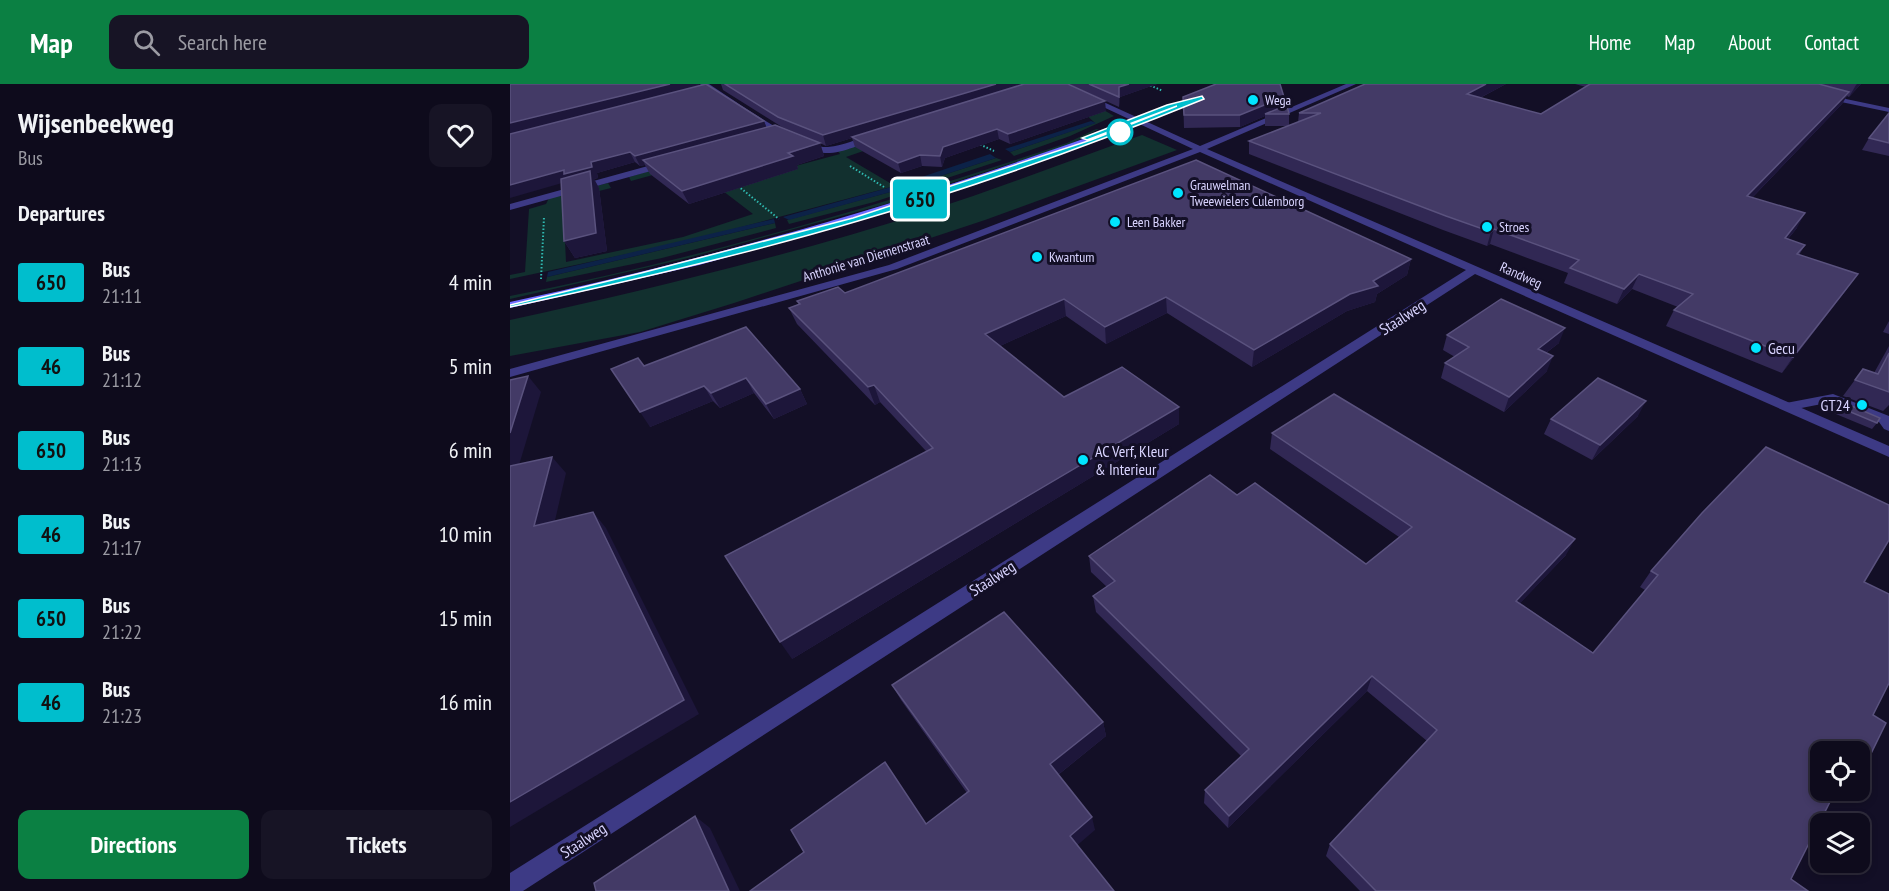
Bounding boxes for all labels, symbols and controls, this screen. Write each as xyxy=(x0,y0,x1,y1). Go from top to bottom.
search box xyxy=(109,15,529,69)
text: Map xyxy=(30,24,73,61)
icon: search xyxy=(130,26,163,59)
text: Search here xyxy=(178,28,267,56)
text: Home xyxy=(1589,29,1631,56)
text: Map xyxy=(1664,29,1695,56)
text: About xyxy=(1728,29,1771,56)
text: Contact xyxy=(1804,29,1859,56)
place label: Wega xyxy=(1265,91,1291,109)
marker: Wega xyxy=(1246,93,1260,107)
text: Wijsenbeekweg xyxy=(18,104,174,141)
button: heart xyxy=(429,104,492,167)
unlabelled marker xyxy=(1107,119,1133,145)
text: Bus xyxy=(18,145,43,171)
place label: Grauwelman Tweewielers Culemborg xyxy=(1190,176,1304,210)
line badge: 650 xyxy=(886,180,954,218)
text: 650 xyxy=(905,186,935,213)
marker: Grauwelman Tweewielers Culemborg xyxy=(1171,186,1185,200)
text: Departures xyxy=(18,199,105,227)
place label: Leen Bakker xyxy=(1127,213,1185,231)
marker: Leen Bakker xyxy=(1108,215,1122,229)
place label: Stroes xyxy=(1499,218,1530,236)
marker: Stroes xyxy=(1480,220,1494,234)
street label: Anthonie van Diemenstraat xyxy=(800,230,932,286)
place label: Kwantum xyxy=(1049,248,1094,266)
marker: Kwantum xyxy=(1030,250,1044,264)
text: Bus xyxy=(102,255,130,283)
street label: Randweg xyxy=(1497,258,1545,292)
text: 4 min xyxy=(449,268,492,296)
text: 650 xyxy=(36,269,66,296)
text: 21:11 xyxy=(102,283,142,309)
street label: Staalweg xyxy=(1375,295,1429,339)
place label: Gecu xyxy=(1768,338,1795,358)
text: Bus xyxy=(102,339,130,367)
marker: Gecu xyxy=(1749,341,1763,355)
text: 5 min xyxy=(449,352,492,380)
text: 46 xyxy=(41,353,61,380)
text: 21:12 xyxy=(102,367,142,393)
place label: GT24 xyxy=(1821,395,1850,415)
marker: GT24 xyxy=(1855,398,1869,412)
text: Bus xyxy=(102,423,130,451)
text: 6 min xyxy=(449,436,492,464)
text: 650 xyxy=(36,437,66,464)
place label: AC Verf, Kleur & Interieur xyxy=(1095,441,1169,479)
text: 21:13 xyxy=(102,451,142,477)
marker: AC Verf, Kleur & Interieur xyxy=(1076,453,1090,467)
text: Bus xyxy=(102,507,130,535)
text: 10 min xyxy=(439,520,492,548)
text: 46 xyxy=(41,521,61,548)
text: 21:17 xyxy=(102,535,142,561)
street label: Staalweg xyxy=(965,556,1019,600)
text: Bus xyxy=(102,591,130,619)
text: 15 min xyxy=(439,604,492,632)
text: 650 xyxy=(36,605,66,632)
text: 21:22 xyxy=(102,619,142,645)
text: Bus xyxy=(102,675,130,703)
text: 16 min xyxy=(439,688,492,716)
text: 46 xyxy=(41,689,61,716)
text: 21:23 xyxy=(102,703,142,729)
map controls xyxy=(1810,741,1870,873)
button: locate xyxy=(1810,741,1870,801)
button: Directions xyxy=(18,810,249,879)
button: Tickets xyxy=(261,810,492,879)
button: layers xyxy=(1810,813,1870,873)
street label: Staalweg xyxy=(556,818,610,862)

